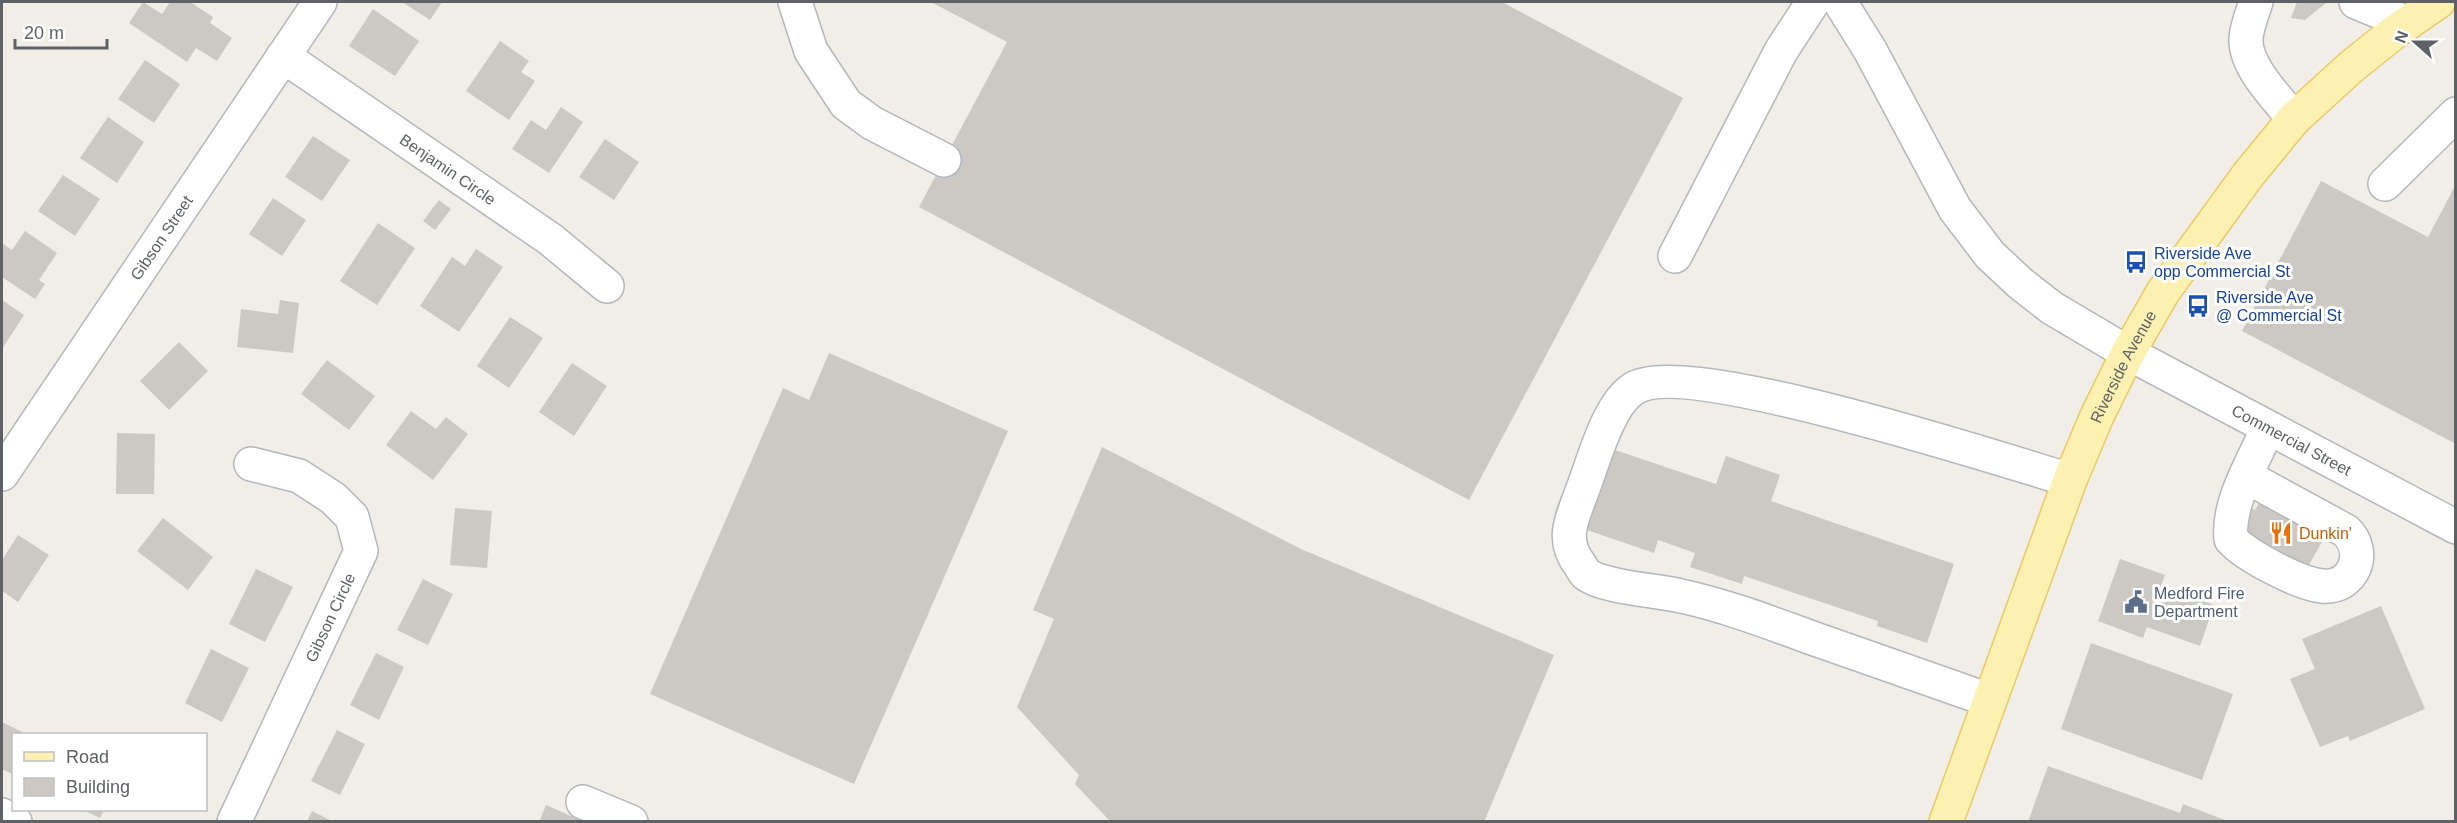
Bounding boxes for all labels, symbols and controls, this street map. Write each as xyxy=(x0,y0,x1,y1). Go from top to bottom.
scale bar xyxy=(15,12,106,50)
north arrow xyxy=(2385,12,2445,72)
text: 20 m xyxy=(24,23,64,43)
text: N xyxy=(2391,28,2411,45)
street label: Benjamin Circle xyxy=(397,130,499,208)
street label: Gibson Street xyxy=(127,192,196,283)
place label: Riverside Ave opp Commercial St xyxy=(2154,245,2291,280)
bus stop icon: Riverside Ave opp Commercial St xyxy=(2123,249,2149,275)
place label: Riverside Ave @ Commercial St xyxy=(2216,289,2342,324)
bus stop icon: Riverside Ave @ Commercial St xyxy=(2185,293,2211,319)
street label: Riverside Avenue xyxy=(2087,307,2159,425)
street label: Commercial Street xyxy=(2229,401,2355,479)
restaurant icon: Dunkin' xyxy=(2268,520,2294,546)
place label: Dunkin' xyxy=(2299,525,2352,542)
street label: Gibson Circle xyxy=(302,570,358,664)
place label: Medford Fire Department xyxy=(2154,585,2245,620)
public building icon: Medford Fire Department xyxy=(2123,589,2149,615)
legend xyxy=(12,733,207,811)
text: Road xyxy=(66,747,109,767)
text: Building xyxy=(66,777,130,797)

